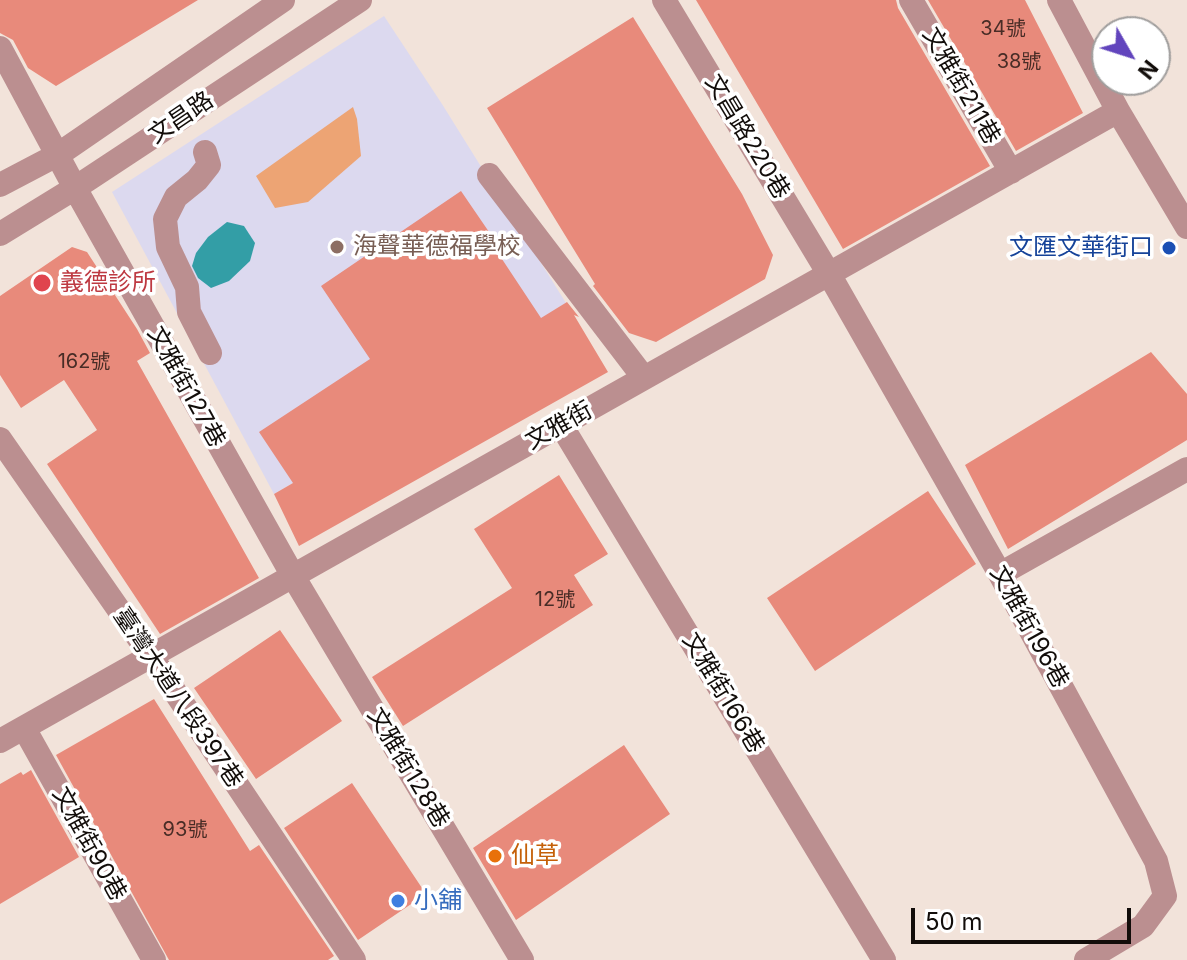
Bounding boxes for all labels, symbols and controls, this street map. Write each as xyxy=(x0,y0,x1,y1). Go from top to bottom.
north arrow xyxy=(1091,16,1171,96)
house number: 34號 xyxy=(980,17,1026,41)
street label: 文雅街211巷 xyxy=(916,22,1006,150)
house number: 38號 xyxy=(997,50,1041,74)
text: N xyxy=(1133,55,1163,85)
street label: 文昌路220巷 xyxy=(698,69,796,205)
street label: 文昌路 xyxy=(143,86,219,150)
place label: 海聲華德福學校 xyxy=(353,233,521,261)
place label: 文匯文華街口 xyxy=(1009,234,1153,262)
marker: 海聲華德福學校 xyxy=(328,238,346,256)
marker: 文匯文華街口 xyxy=(1160,239,1178,257)
place label: 義德診所 xyxy=(60,269,156,297)
marker: 義德診所 xyxy=(31,272,53,294)
street label: 文雅街127巷 xyxy=(141,321,231,453)
house number: 162號 xyxy=(58,350,110,374)
street label: 文雅街 xyxy=(521,396,597,456)
street label: 文雅街196巷 xyxy=(984,561,1074,693)
house number: 12號 xyxy=(535,588,575,612)
street label: 臺灣大道八段397巷 xyxy=(107,603,249,793)
street label: 文雅街166巷 xyxy=(676,627,770,759)
street label: 文雅街128巷 xyxy=(361,703,455,833)
street label: 文雅街90巷 xyxy=(46,782,132,906)
house number: 93號 xyxy=(163,818,207,842)
place label: 仙草 xyxy=(511,842,559,870)
marker: 仙草 xyxy=(486,847,504,865)
place label: 小舖 xyxy=(414,887,462,915)
marker: 小舖 xyxy=(389,892,407,910)
scale bar xyxy=(915,892,1135,942)
text: 50 m xyxy=(925,907,983,936)

